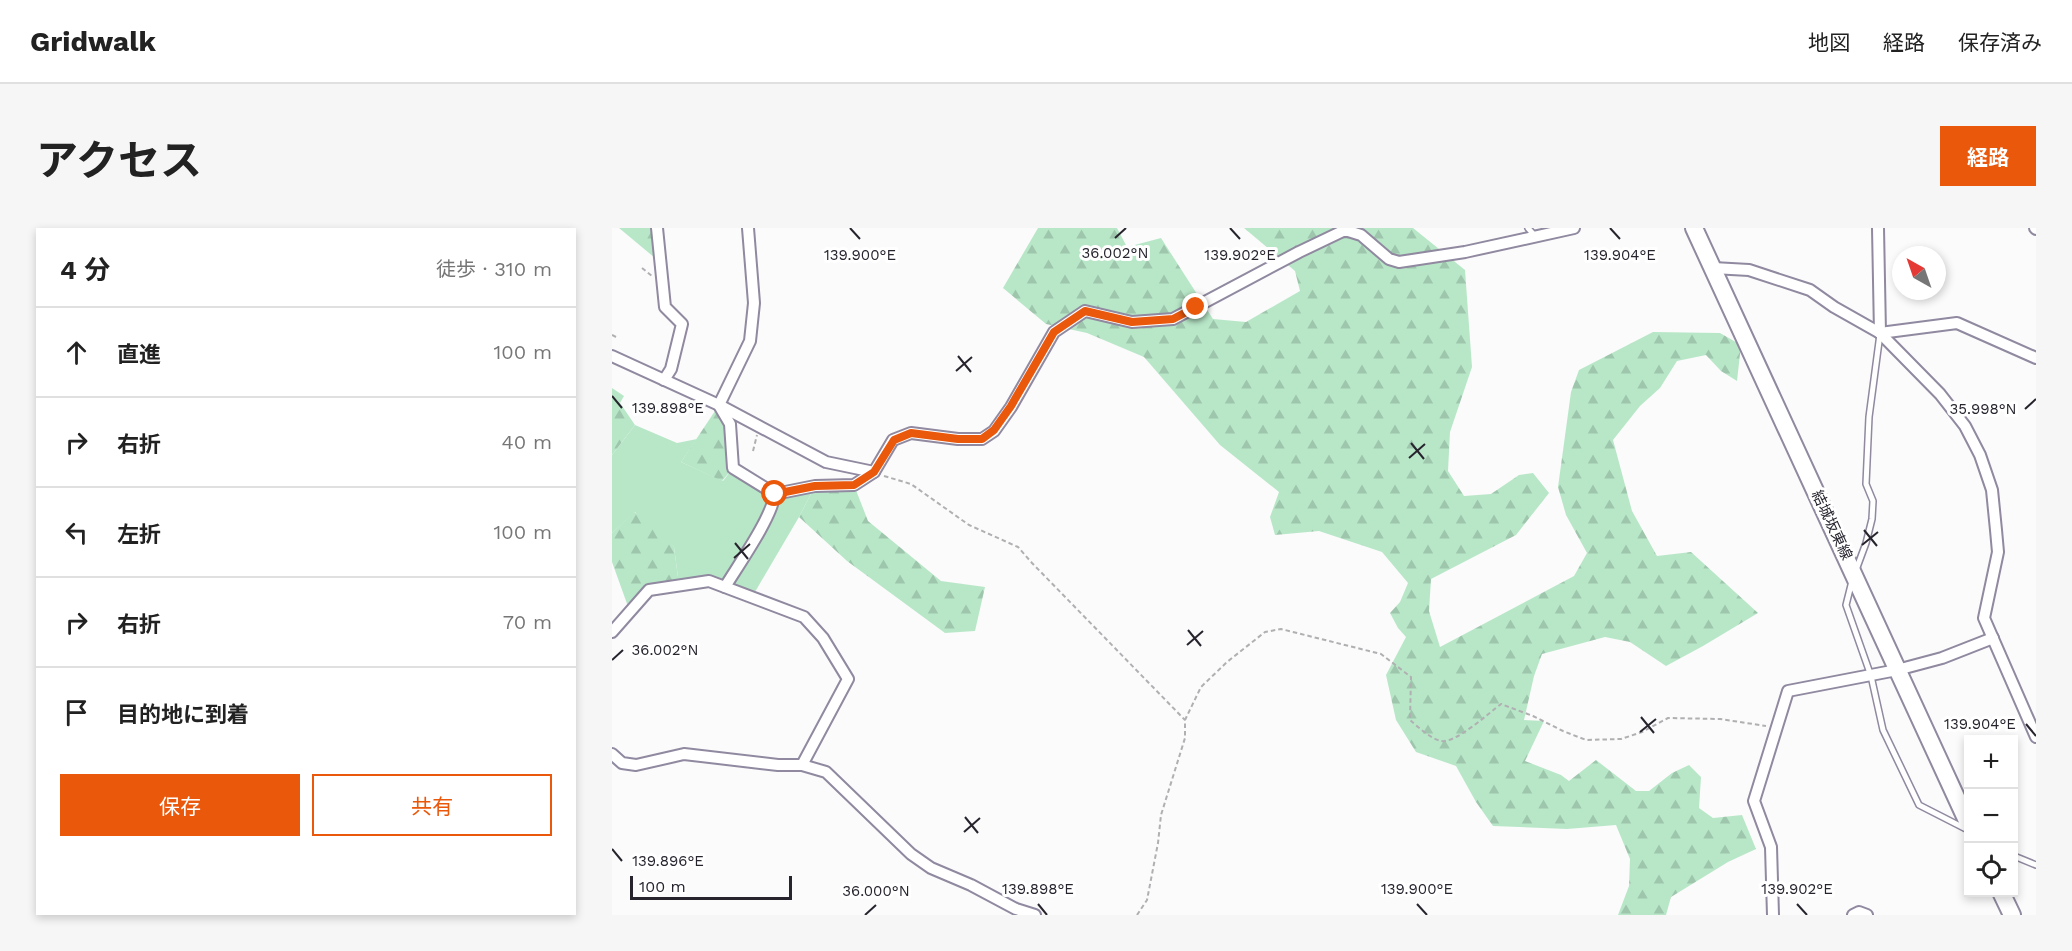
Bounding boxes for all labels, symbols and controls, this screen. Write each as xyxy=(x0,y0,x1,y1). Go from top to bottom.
text: Gridwalk xyxy=(30,25,156,58)
text: 地図 xyxy=(1808,30,1850,55)
text: 経路 xyxy=(1883,30,1925,55)
text: 保存済み xyxy=(1958,30,2042,55)
button: 経路 xyxy=(1940,126,2036,186)
text: アクセス xyxy=(36,136,202,185)
text: 36.002°N xyxy=(1082,244,1148,262)
text: 139.900°E xyxy=(824,246,896,264)
text: 139.902°E xyxy=(1204,246,1276,264)
text: 139.904°E xyxy=(1584,246,1656,264)
north arrow xyxy=(1892,246,1946,300)
text: 4 分 xyxy=(60,255,110,285)
text: 徒歩 · 310 m xyxy=(436,257,552,281)
route end xyxy=(1182,293,1208,319)
icon: ahead xyxy=(60,336,93,369)
text: 100 m xyxy=(493,340,552,364)
text: 直進 xyxy=(117,342,161,367)
text: 139.898°E xyxy=(632,399,704,417)
text: 35.998°N xyxy=(1949,400,2017,418)
icon: right xyxy=(60,426,93,459)
text: 40 m xyxy=(501,430,552,454)
text: 右折 xyxy=(117,432,161,457)
route start xyxy=(761,480,787,506)
street label: 結城坂東線 xyxy=(1808,487,1856,563)
icon: left xyxy=(60,516,93,549)
text: 100 m xyxy=(493,520,552,544)
text: 左折 xyxy=(117,522,161,547)
icon: right xyxy=(60,606,93,639)
text: 70 m xyxy=(503,610,552,634)
text: 右折 xyxy=(117,612,161,637)
text: 36.002°N xyxy=(632,641,698,659)
icon: arrive xyxy=(60,696,93,729)
text: 目的地に到着 xyxy=(117,702,249,727)
text: 139.904°E xyxy=(1944,715,2016,733)
map controls xyxy=(1964,735,2018,897)
button: + xyxy=(1964,735,2018,789)
button: 保存 xyxy=(60,774,300,836)
button: 共有 xyxy=(312,774,552,836)
button: − xyxy=(1964,789,2018,843)
button: locate xyxy=(1964,843,2018,897)
text: 139.896°E xyxy=(632,852,704,870)
scale bar xyxy=(630,873,792,900)
text: 100 m xyxy=(639,877,686,896)
text: 139.898°E xyxy=(1002,880,1074,898)
text: 139.900°E xyxy=(1381,880,1453,898)
text: 139.902°E xyxy=(1761,880,1833,898)
text: 36.000°N xyxy=(842,882,910,900)

